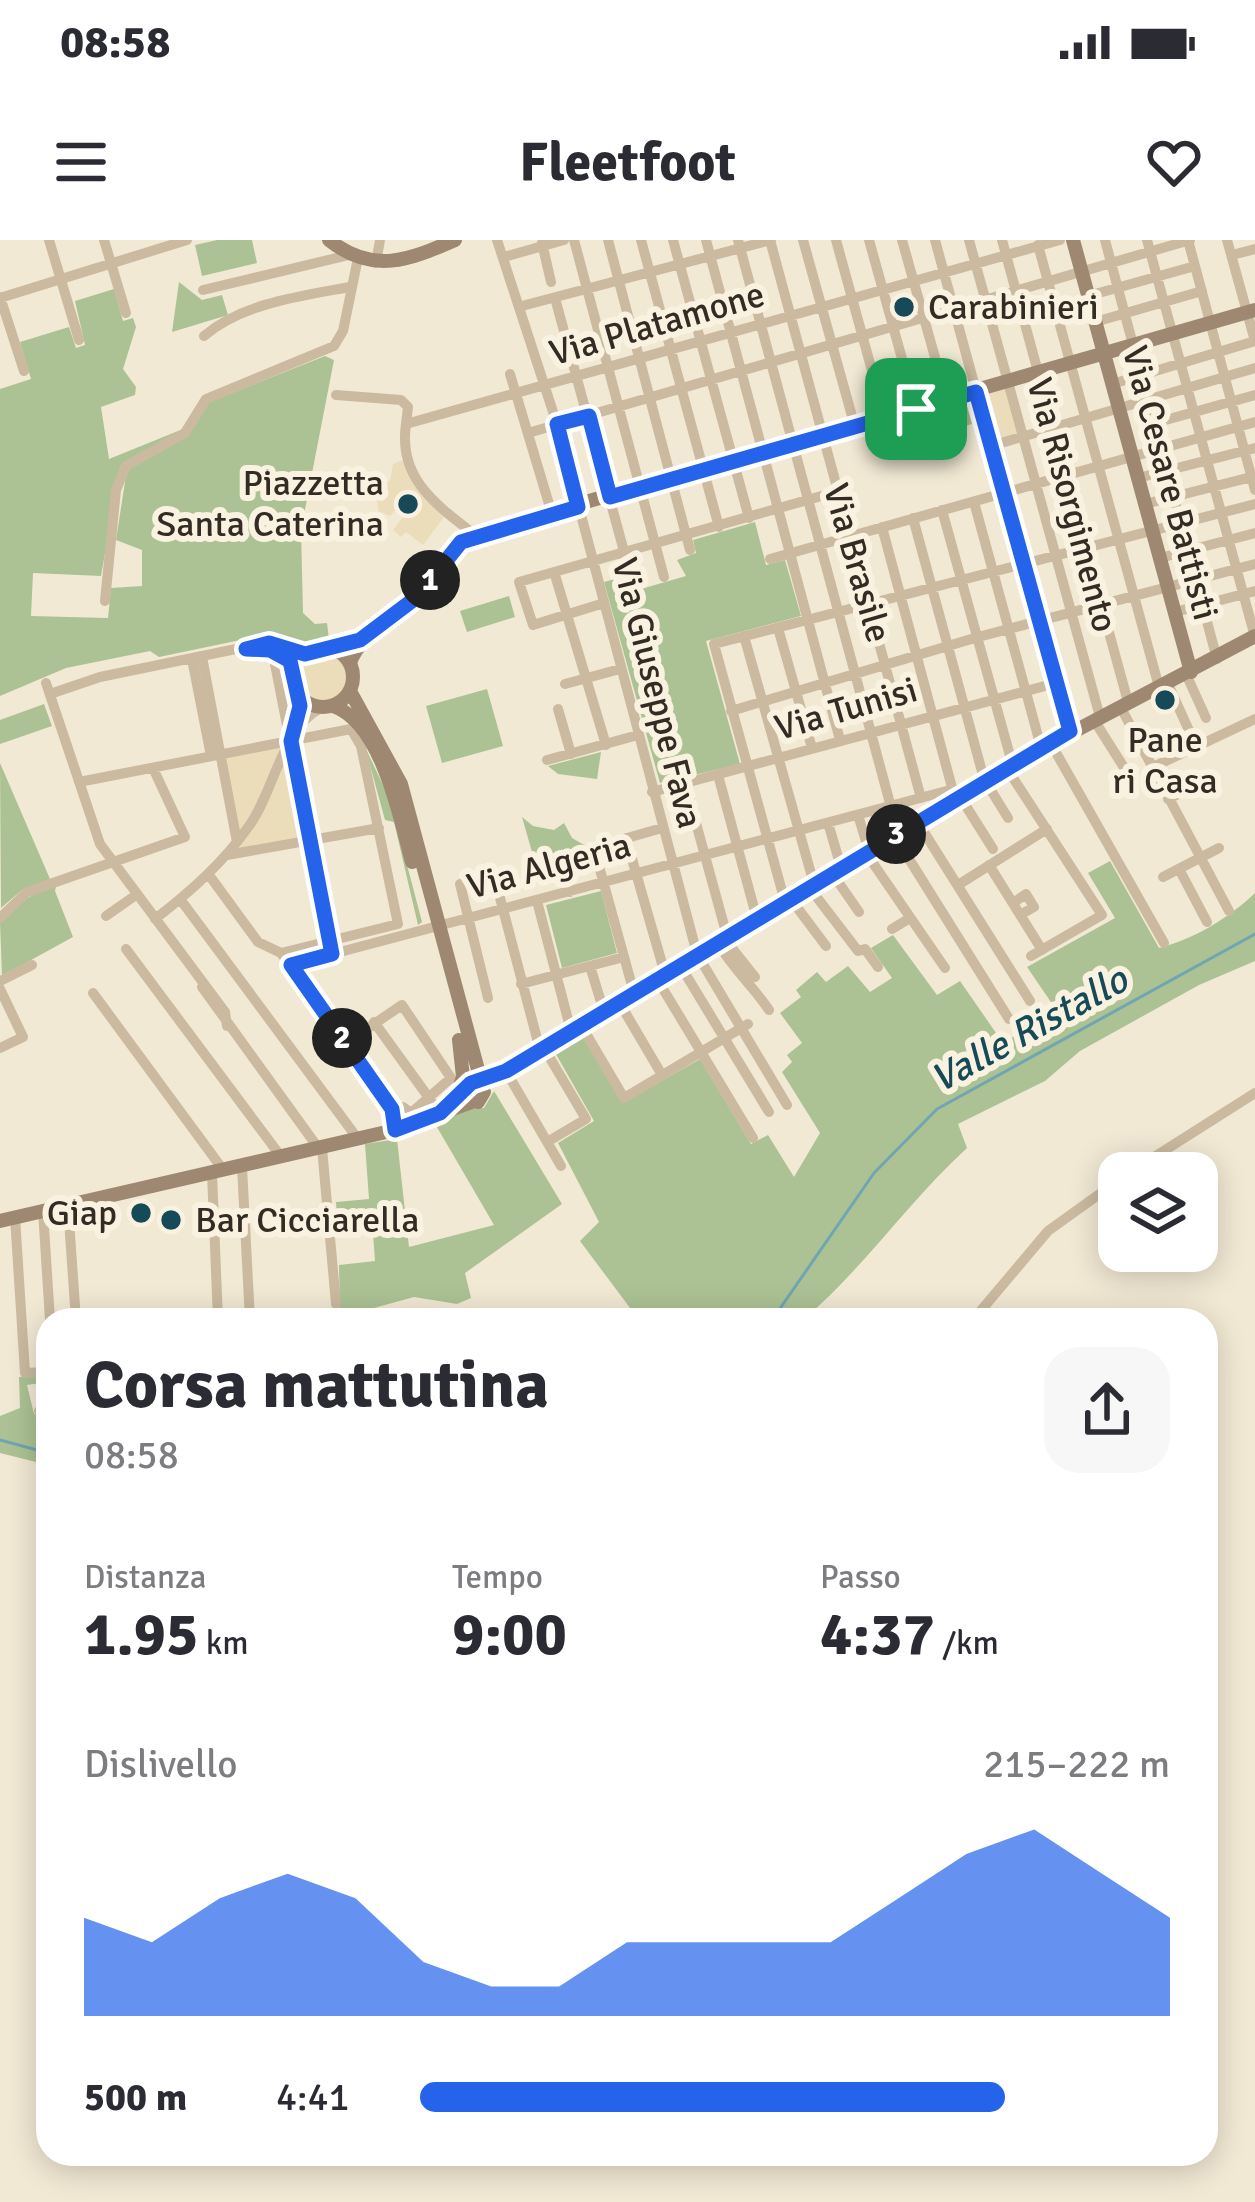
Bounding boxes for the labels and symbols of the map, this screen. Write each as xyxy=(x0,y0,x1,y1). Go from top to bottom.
street label: Via Platamone xyxy=(544,272,770,376)
place label: Carabinieri xyxy=(928,285,1099,330)
marker: Carabinieri xyxy=(891,294,917,320)
street label: Via Cesare Battisti xyxy=(1112,341,1228,625)
pin xyxy=(865,358,967,460)
street label: Via Risorgimento xyxy=(1016,373,1128,637)
place label: Piazzetta Santa Caterina xyxy=(156,461,384,547)
street label: Via Brasile xyxy=(813,479,901,647)
marker: Piazzetta Santa Caterina xyxy=(395,491,421,517)
pin: 1 xyxy=(400,550,460,610)
street label: Via Giuseppe Fava xyxy=(602,553,712,833)
street label: Via Tunisi xyxy=(770,667,922,751)
marker: Pane ri Casa xyxy=(1152,687,1178,713)
place label: Pane ri Casa xyxy=(1112,718,1218,804)
pin: 3 xyxy=(866,804,926,864)
street label: Via Algeria xyxy=(462,823,636,909)
water label: Valle Ristallo xyxy=(922,954,1137,1103)
pin: 2 xyxy=(312,1008,372,1068)
place label: Giap xyxy=(47,1191,117,1236)
place label: Bar Cicciarella xyxy=(195,1198,419,1243)
marker: Giap xyxy=(128,1200,154,1226)
marker: Bar Cicciarella xyxy=(158,1207,184,1233)

